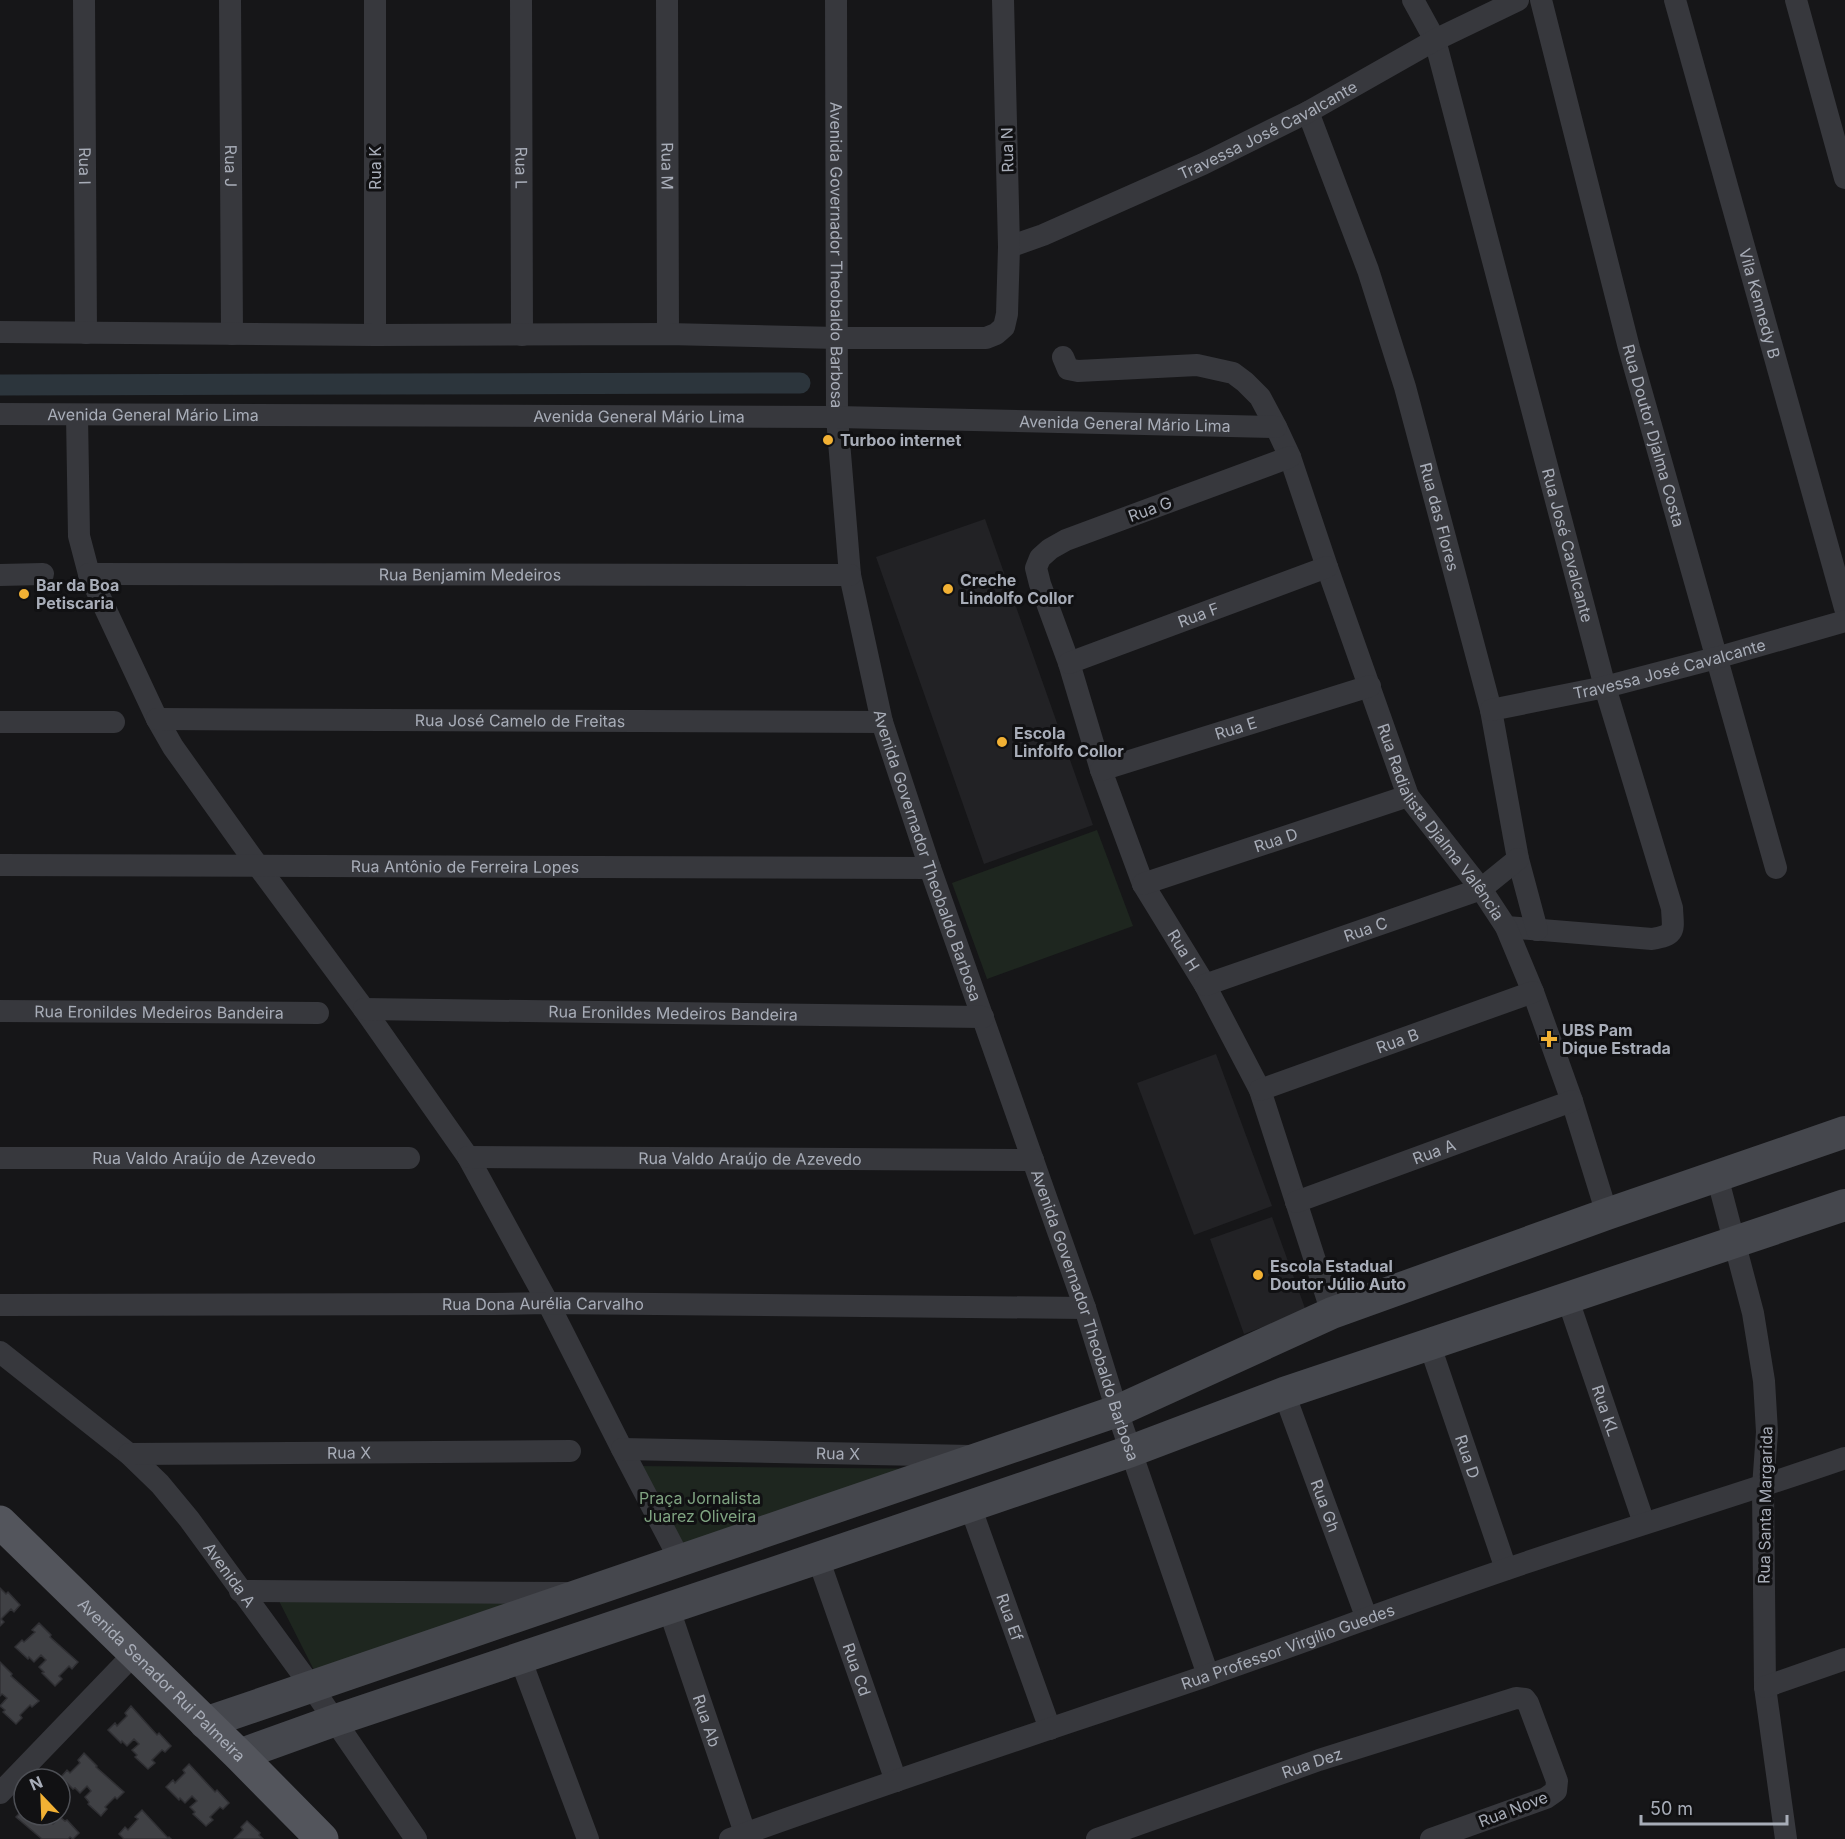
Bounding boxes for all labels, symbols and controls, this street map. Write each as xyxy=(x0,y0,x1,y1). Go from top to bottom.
street label: Travessa José Cavalcante xyxy=(1175,76,1361,184)
street label: Avenida Governador Theobaldo Barbosa xyxy=(826,102,847,408)
street label: Rua N xyxy=(997,127,1017,173)
street label: Rua M xyxy=(657,142,678,190)
street label: Rua J xyxy=(221,145,241,187)
street label: Rua K xyxy=(365,146,385,190)
street label: Rua I xyxy=(75,147,95,185)
street label: Rua L xyxy=(511,147,532,189)
street label: Vila Kennedy B xyxy=(1735,246,1785,361)
street label: Rua Doutor Djalma Costa xyxy=(1618,342,1689,529)
street label: Avenida General Mário Lima xyxy=(47,404,259,425)
street label: Avenida General Mário Lima xyxy=(533,406,745,427)
street label: Avenida General Mário Lima xyxy=(1019,411,1231,436)
place label: Turboo internet xyxy=(840,430,961,450)
marker: Turboo internet xyxy=(821,433,835,447)
street label: Rua das Flores xyxy=(1416,460,1464,573)
street label: Rua José Cavalcante xyxy=(1538,466,1598,624)
street label: Rua G xyxy=(1125,492,1175,526)
street label: Rua Benjamim Medeiros xyxy=(379,564,561,585)
place label: Creche Lindolfo Collor xyxy=(960,570,1074,608)
place label: Bar da Boa Petiscaria xyxy=(36,575,119,613)
marker: Creche Lindolfo Collor xyxy=(941,582,955,596)
marker: Bar da Boa Petiscaria xyxy=(17,587,31,601)
street label: Rua F xyxy=(1175,598,1222,632)
street label: Travessa José Cavalcante xyxy=(1571,634,1768,703)
street label: Avenida Governador Theobaldo Barbosa xyxy=(870,708,986,1004)
street label: Rua José Camelo de Freitas xyxy=(415,710,625,731)
street label: Rua E xyxy=(1212,712,1259,744)
street label: Rua Radialista Djalma Valência xyxy=(1373,721,1509,924)
place label: Escola Linfolfo Collor xyxy=(1014,723,1124,761)
marker: Escola Linfolfo Collor xyxy=(995,735,1009,749)
street label: Rua D xyxy=(1251,823,1300,856)
street label: Rua Antônio de Ferreira Lopes xyxy=(351,856,579,877)
street label: Rua C xyxy=(1341,912,1390,946)
street label: Rua H xyxy=(1163,926,1204,975)
street label: Rua Eronildes Medeiros Bandeira xyxy=(34,1001,284,1023)
street label: Rua Eronildes Medeiros Bandeira xyxy=(548,1001,798,1025)
place label: UBS Pam Dique Estrada xyxy=(1562,1020,1671,1058)
street label: Rua B xyxy=(1373,1024,1421,1057)
marker: UBS Pam Dique Estrada xyxy=(1540,1030,1558,1048)
street label: Rua A xyxy=(1410,1134,1458,1168)
street label: Rua Valdo Araújo de Azevedo xyxy=(92,1148,316,1168)
street label: Rua Valdo Araújo de Azevedo xyxy=(638,1148,862,1169)
street label: Avenida Governador Theobaldo Barbosa xyxy=(1027,1167,1143,1464)
place label: Escola Estadual Doutor Júlio Auto xyxy=(1270,1256,1406,1294)
marker: Escola Estadual Doutor Júlio Auto xyxy=(1251,1268,1265,1282)
street label: Rua Dona Aurélia Carvalho xyxy=(442,1293,644,1314)
street label: Rua KL xyxy=(1588,1382,1624,1439)
street label: Rua Santa Margarida xyxy=(1754,1426,1776,1584)
street label: Rua D xyxy=(1451,1432,1484,1481)
street label: Rua X xyxy=(327,1442,371,1463)
street label: Rua X xyxy=(816,1443,860,1464)
street label: Rua Gh xyxy=(1307,1477,1344,1535)
park label: Praça Jornalista Juarez Oliveira xyxy=(639,1488,761,1526)
street label: Avenida A xyxy=(199,1538,260,1611)
street label: Rua Ef xyxy=(992,1591,1028,1643)
street label: Avenida Senador Rui Palmeira xyxy=(74,1594,250,1766)
street label: Rua Professor Virgílio Guedes xyxy=(1178,1599,1397,1694)
street label: Rua Cd xyxy=(838,1640,875,1699)
street label: Rua Ab xyxy=(689,1692,725,1750)
street label: Rua Dez xyxy=(1279,1743,1345,1782)
north arrow xyxy=(12,1767,72,1827)
text: N xyxy=(27,1772,46,1795)
street label: Rua Nove xyxy=(1476,1787,1550,1831)
scale bar xyxy=(1641,1788,1786,1826)
text: 50 m xyxy=(1650,1798,1693,1819)

